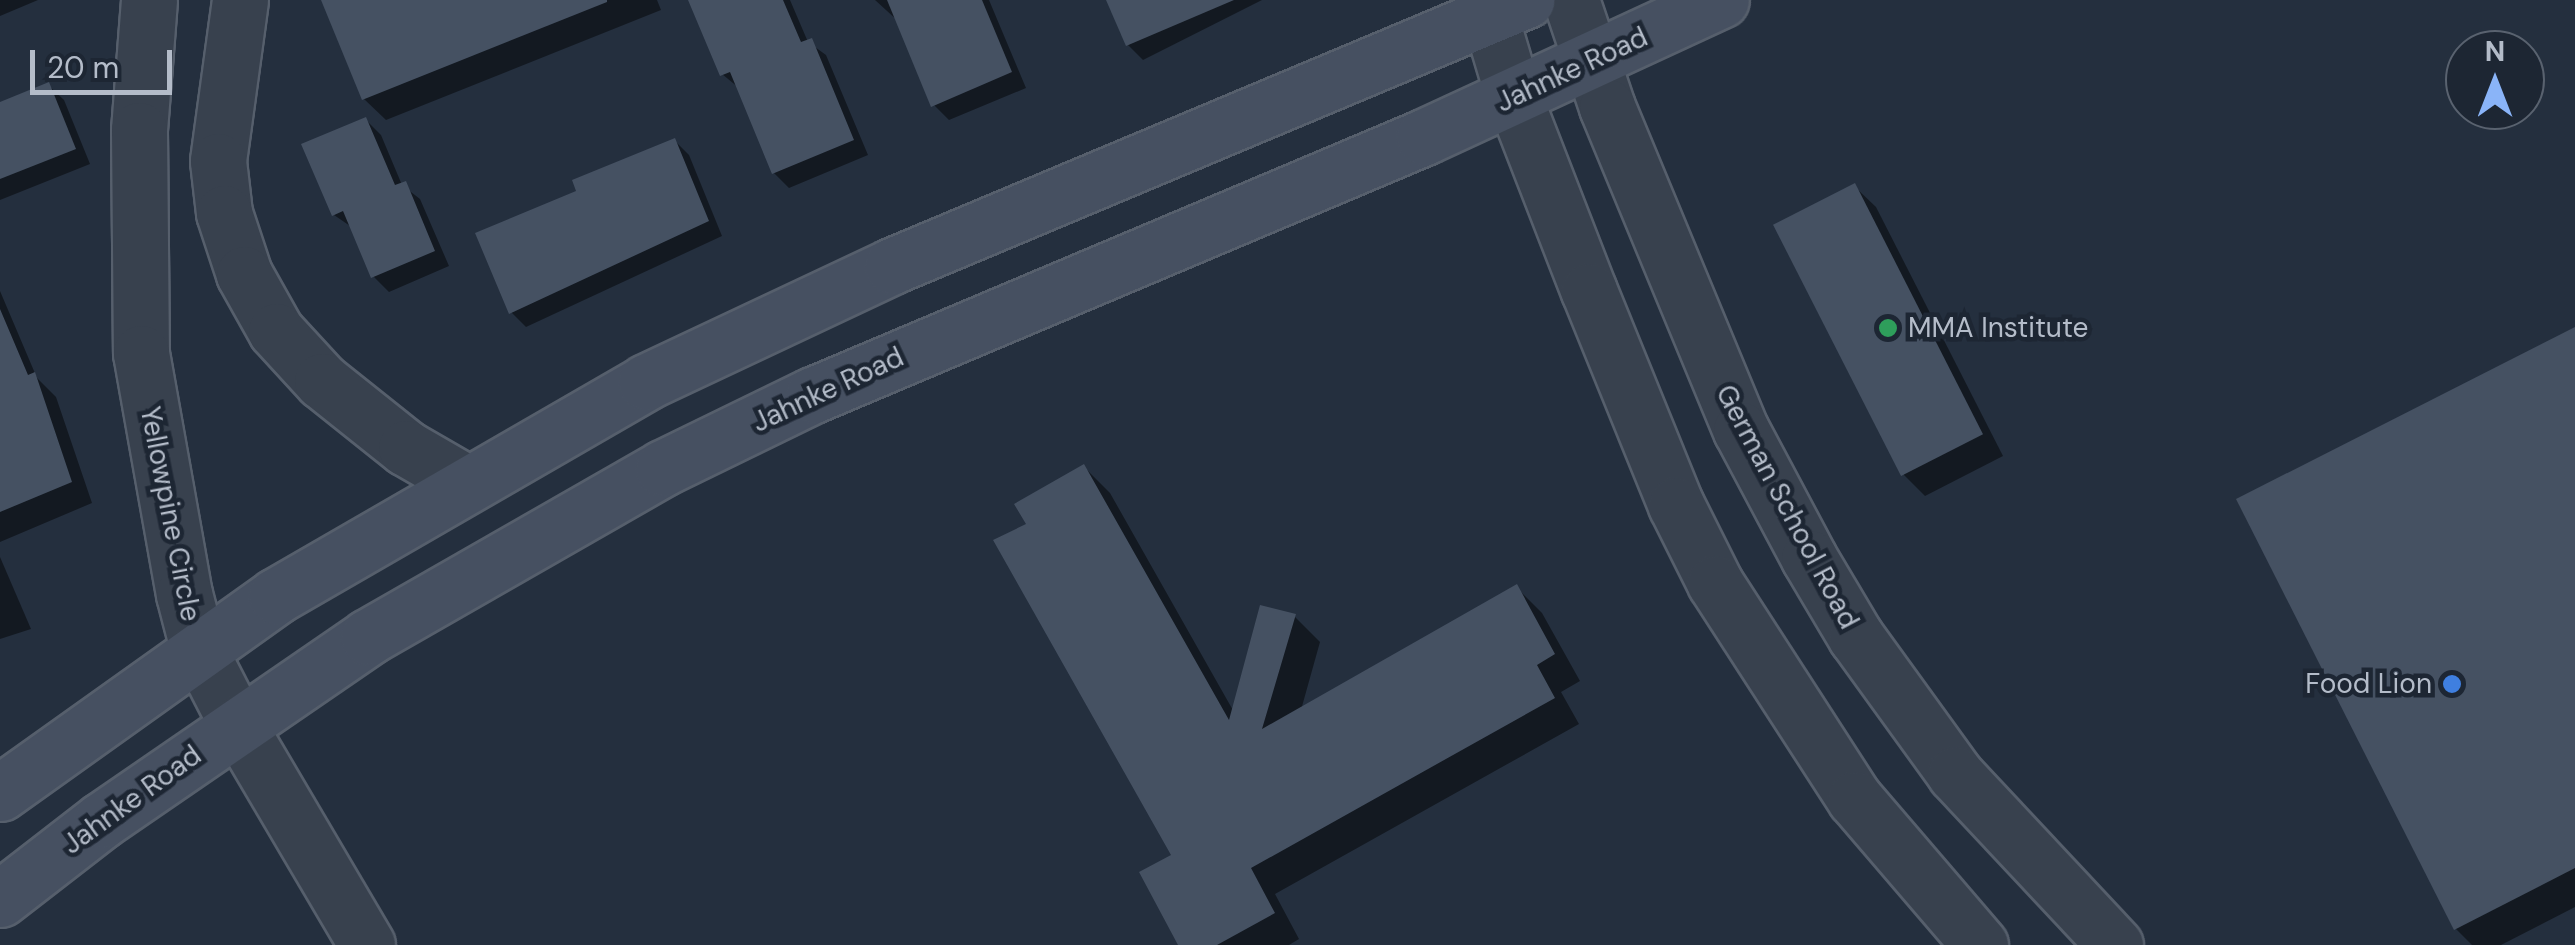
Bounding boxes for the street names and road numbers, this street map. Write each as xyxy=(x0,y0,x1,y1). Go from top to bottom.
street label: Jahnke Road xyxy=(1491,20,1653,120)
street label: Jahnke Road xyxy=(747,340,909,440)
street label: German School Road xyxy=(1708,379,1866,635)
street label: Yellowpine Circle xyxy=(133,404,207,624)
street label: Jahnke Road xyxy=(56,738,208,862)

